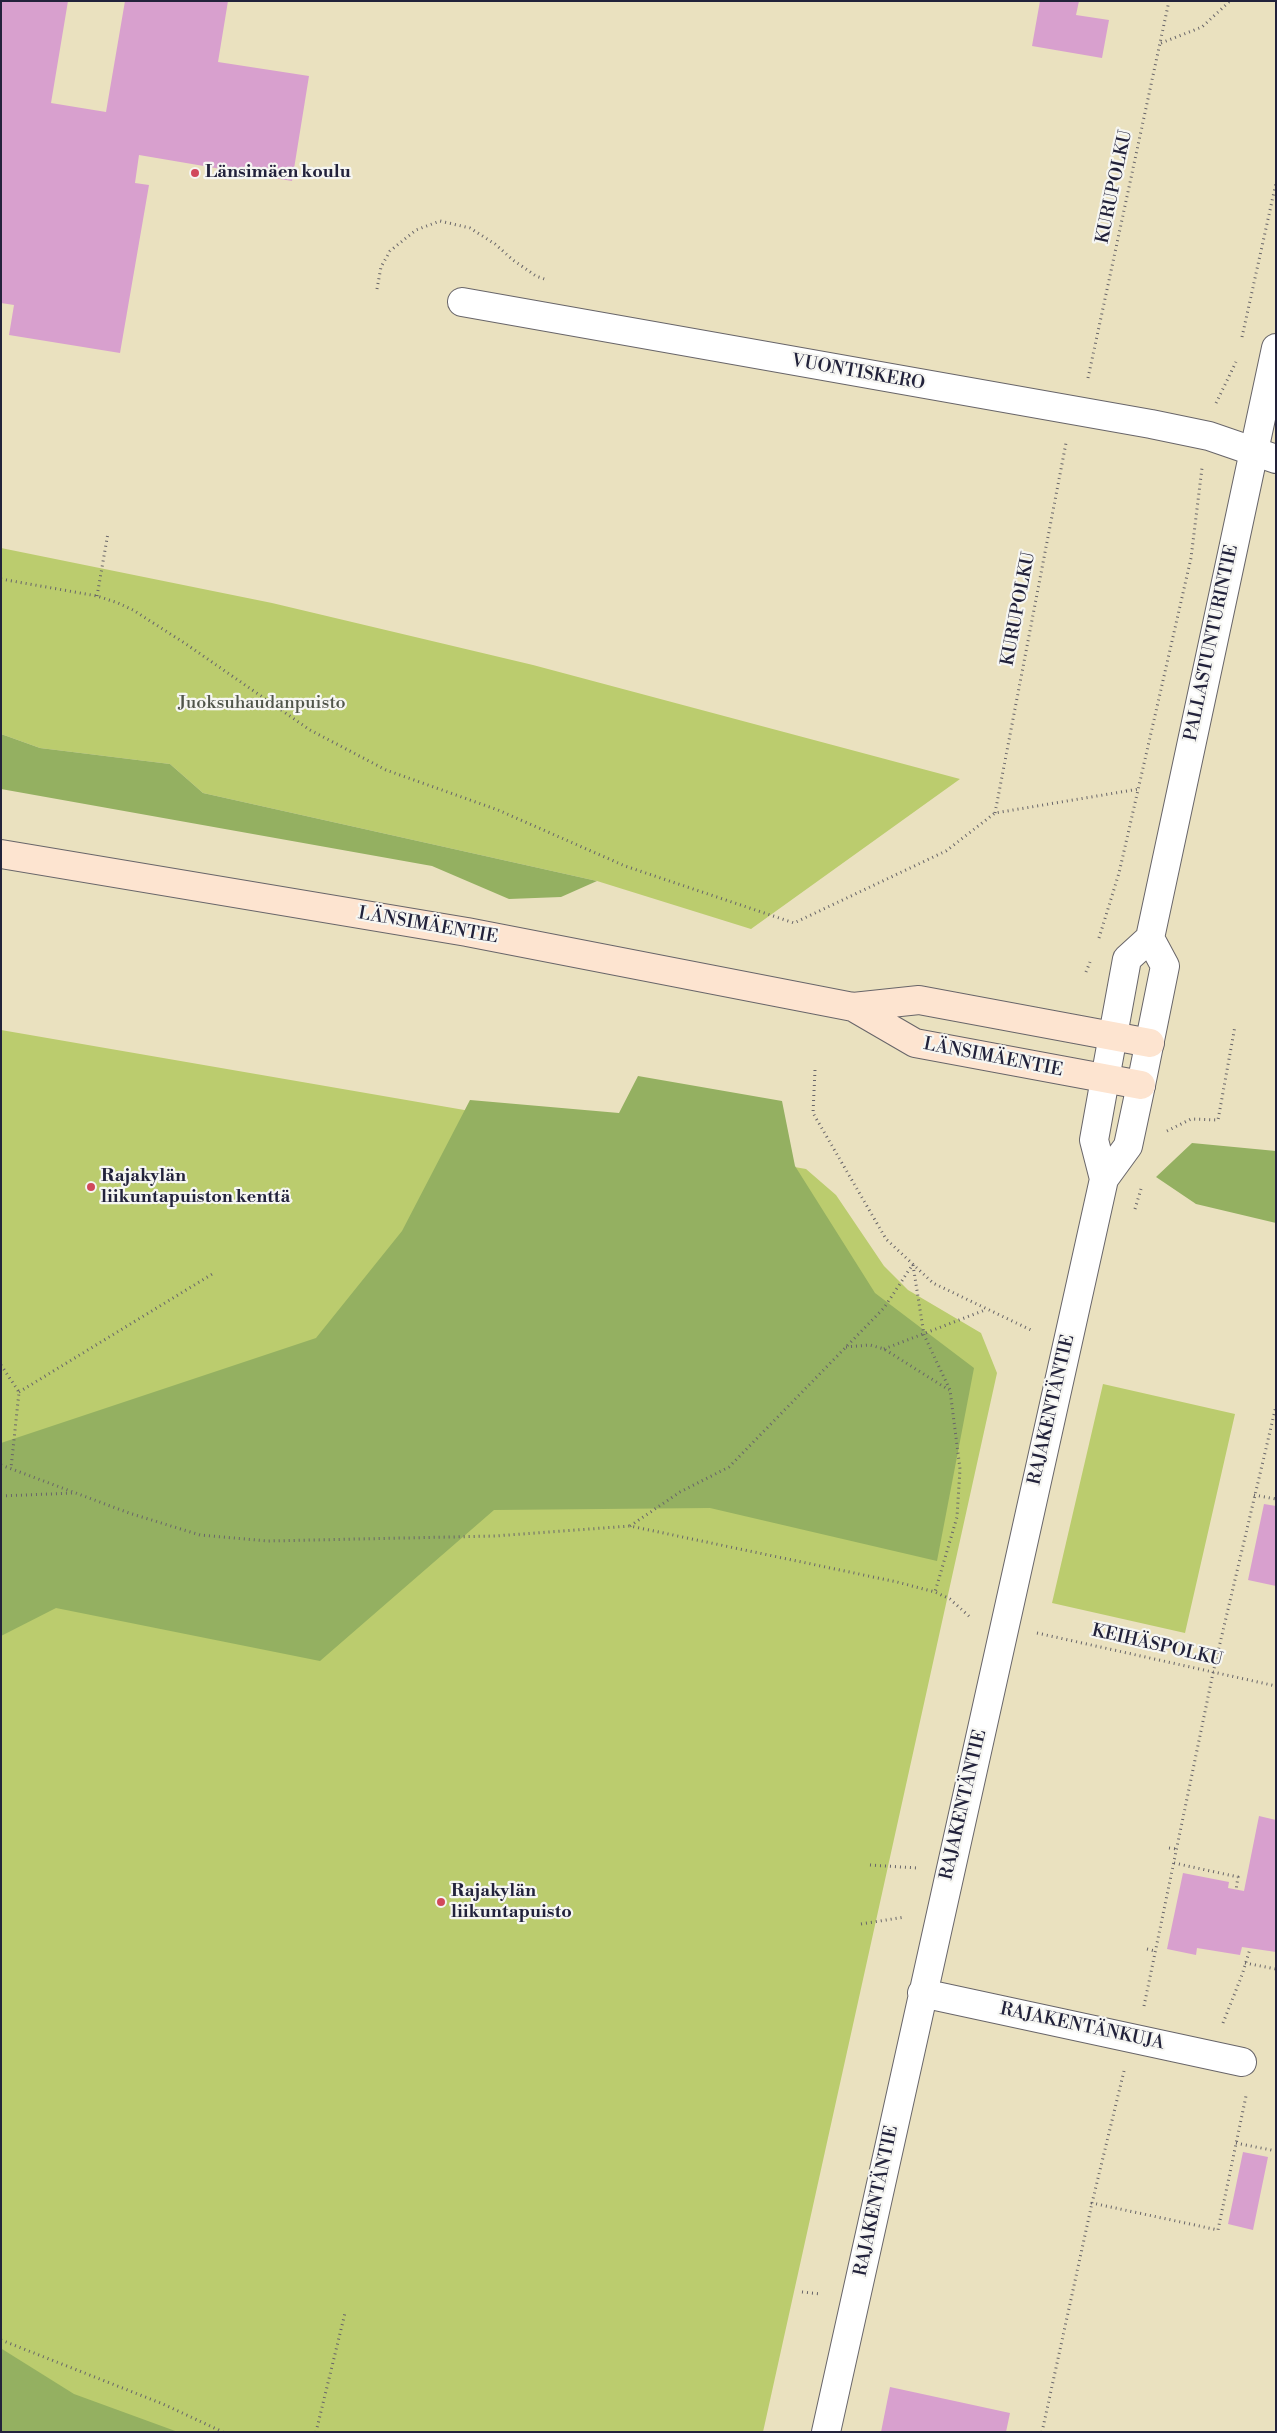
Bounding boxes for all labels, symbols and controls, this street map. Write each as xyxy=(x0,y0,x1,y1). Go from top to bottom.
street label: KURUPOLKU xyxy=(1092,128,1138,246)
place label: Länsimäen koulu xyxy=(205,162,351,184)
marker: Länsimäen koulu xyxy=(189,167,201,179)
street label: VUONTISKERO xyxy=(790,351,926,395)
street label: PALLASTUNTURINTIE xyxy=(1181,543,1243,743)
street label: KURUPOLKU xyxy=(997,550,1041,668)
park label: Juoksuhaudanpuisto xyxy=(178,693,346,715)
street label: LÄNSIMÄENTIE xyxy=(356,903,500,949)
street label: LÄNSIMÄENTIE xyxy=(921,1034,1065,1082)
place label: Rajakylän liikuntapuiston kenttä xyxy=(101,1166,290,1208)
marker: Rajakylän liikuntapuiston kenttä xyxy=(85,1181,97,1193)
street label: RAJAKENTÄNTIE xyxy=(1024,1333,1080,1487)
street label: KEIHÄSPOLKU xyxy=(1089,1620,1225,1672)
street label: RAJAKENTÄNTIE xyxy=(936,1728,992,1882)
place label: Rajakylän liikuntapuisto xyxy=(451,1881,572,1924)
marker: Rajakylän liikuntapuisto xyxy=(435,1896,447,1908)
street label: RAJAKENTÄNKUJA xyxy=(998,1999,1166,2055)
street label: RAJAKENTÄNTIE xyxy=(850,2124,904,2278)

